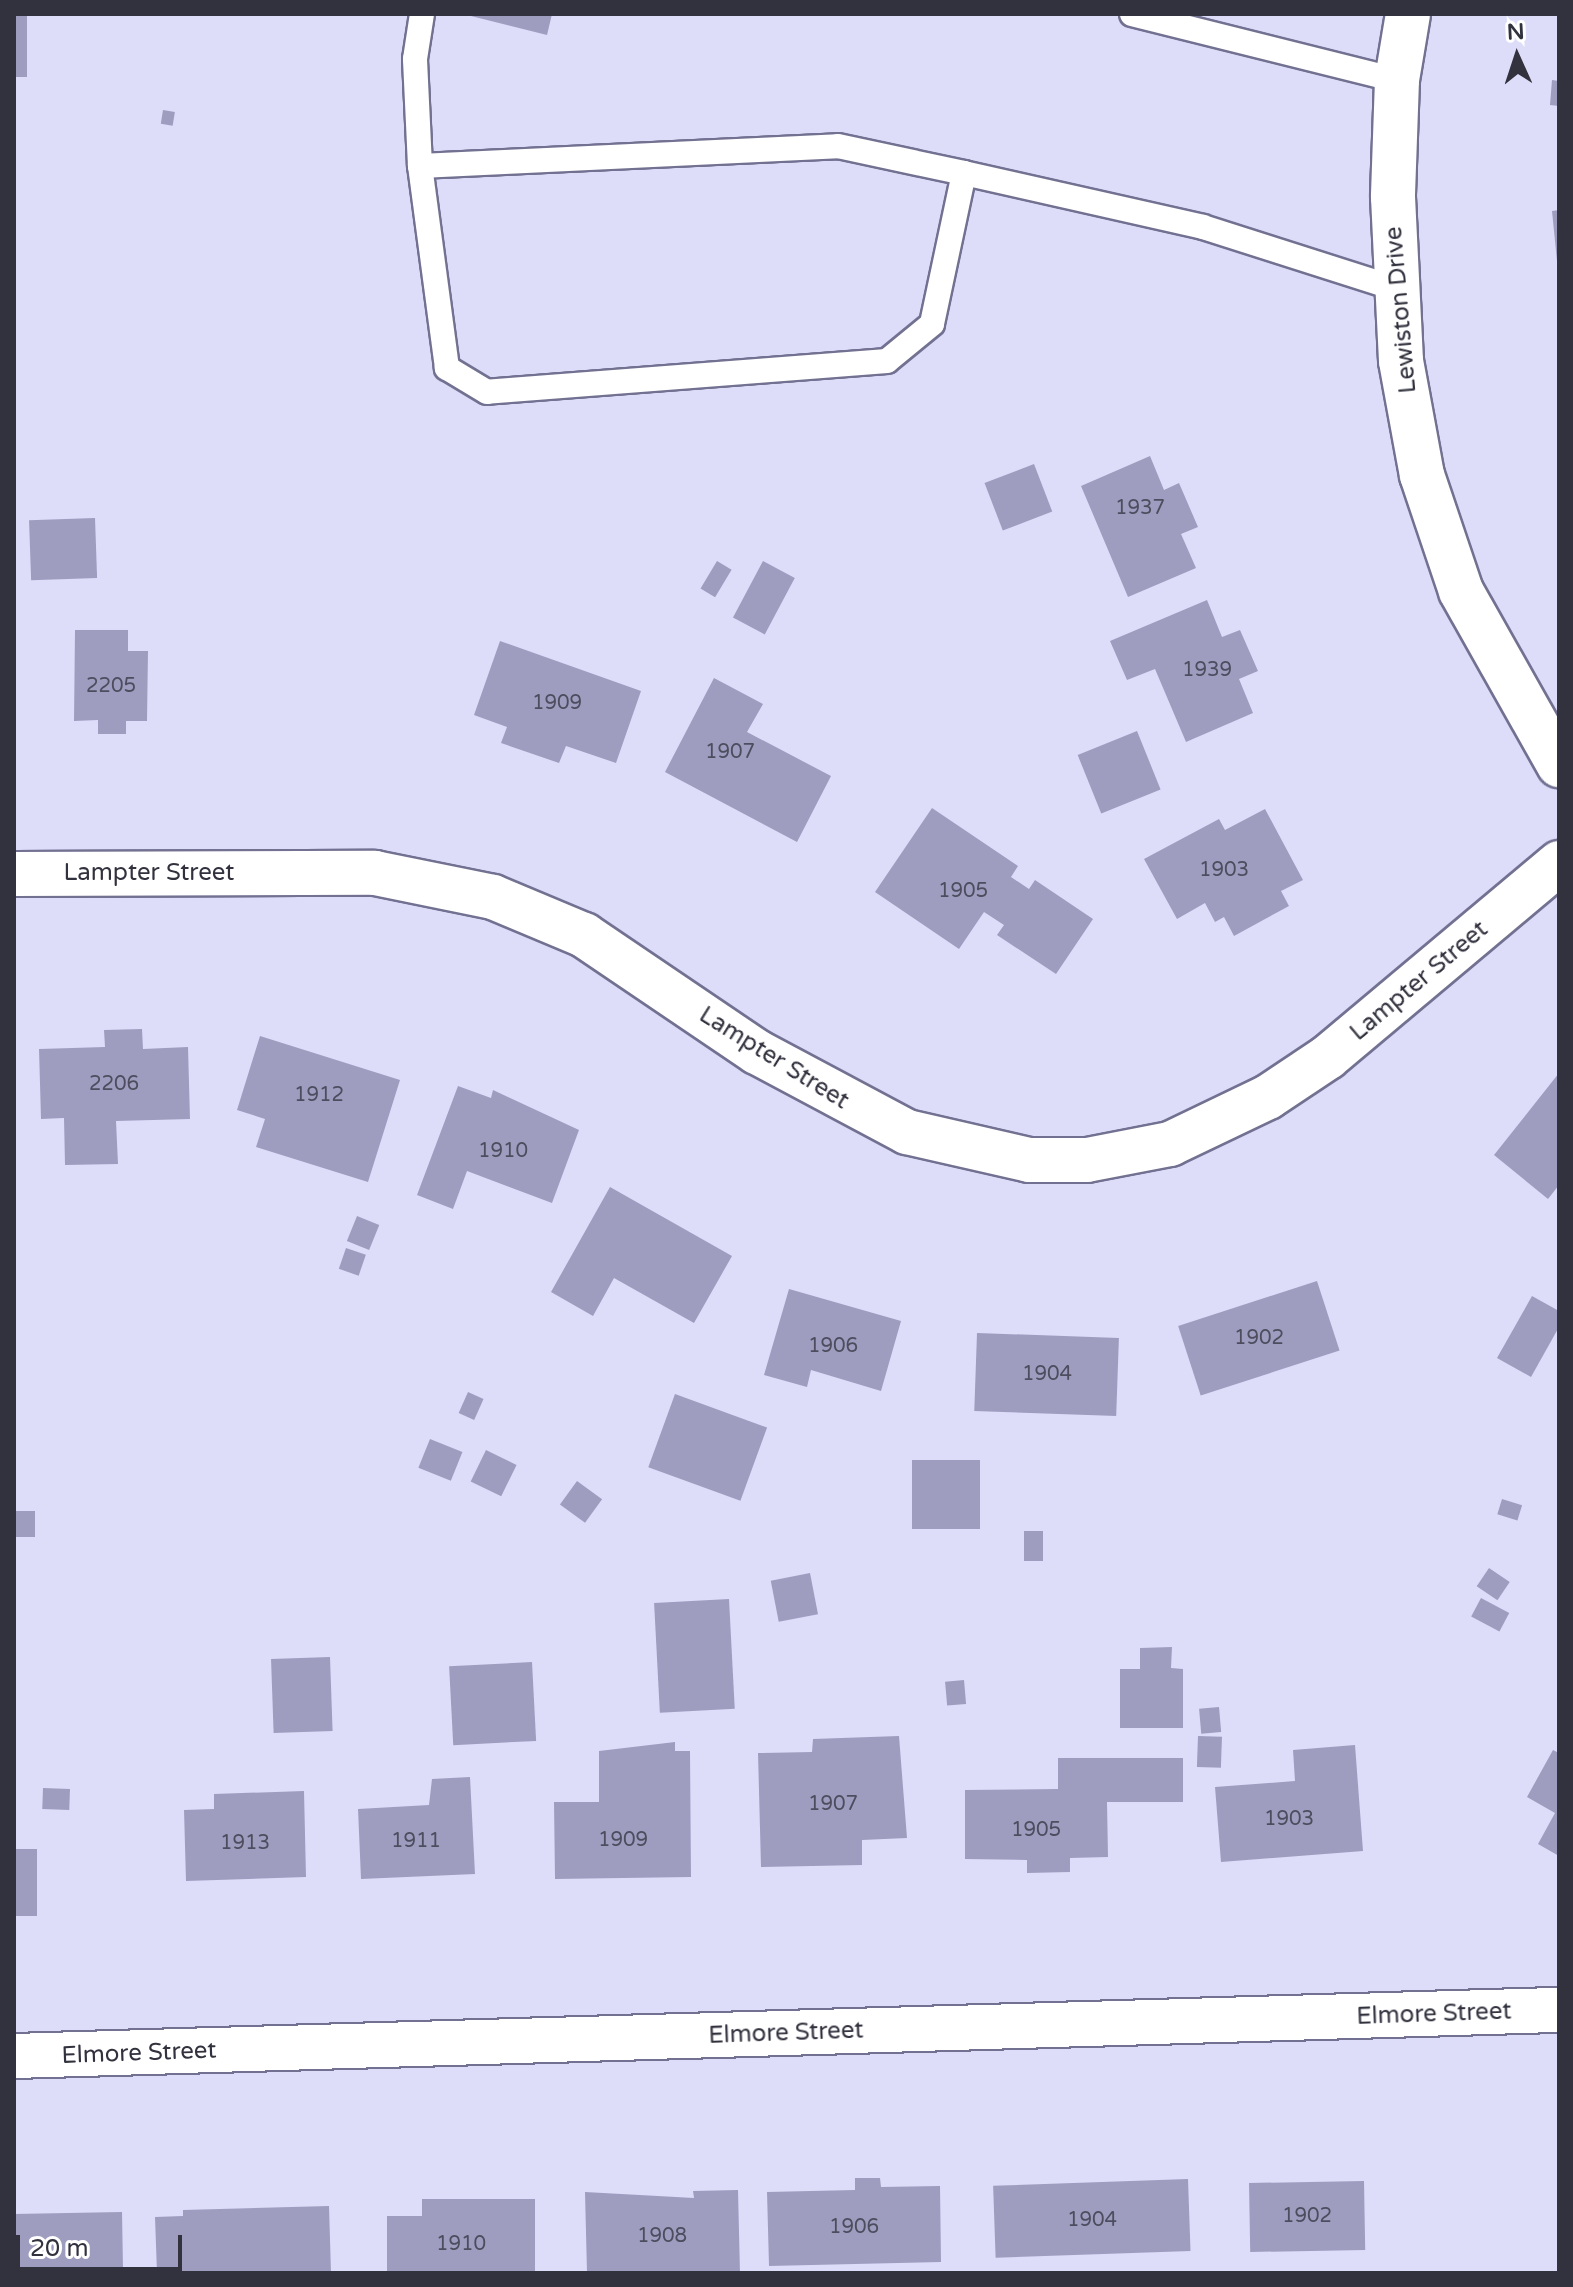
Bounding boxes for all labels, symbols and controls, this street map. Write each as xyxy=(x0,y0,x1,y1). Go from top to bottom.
north arrow xyxy=(1477,16,1557,96)
text: N xyxy=(1506,19,1525,45)
street label: Lewiston Drive xyxy=(1379,225,1423,395)
house number: 1937 xyxy=(1115,496,1165,520)
house number: 1939 xyxy=(1182,658,1232,682)
house number: 2205 xyxy=(86,674,136,698)
house number: 1909 xyxy=(532,691,582,715)
house number: 1907 xyxy=(705,740,755,764)
house number: 1903 xyxy=(1199,858,1249,882)
street label: Lampter Street xyxy=(64,859,234,887)
house number: 1905 xyxy=(938,879,988,903)
street label: Lampter Street xyxy=(1344,915,1494,1047)
street label: Lampter Street xyxy=(694,1000,854,1116)
house number: 2206 xyxy=(89,1072,139,1096)
house number: 1912 xyxy=(294,1083,344,1107)
house number: 1910 xyxy=(478,1139,528,1163)
house number: 1902 xyxy=(1234,1326,1284,1350)
house number: 1906 xyxy=(808,1334,858,1358)
house number: 1904 xyxy=(1022,1362,1072,1386)
house number: 1907 xyxy=(808,1792,858,1816)
house number: 1903 xyxy=(1264,1807,1314,1831)
house number: 1905 xyxy=(1011,1818,1061,1842)
house number: 1909 xyxy=(598,1828,648,1852)
house number: 1911 xyxy=(391,1829,441,1853)
house number: 1913 xyxy=(220,1831,270,1855)
street label: Elmore Street xyxy=(1356,1997,1512,2031)
street label: Elmore Street xyxy=(708,2016,864,2050)
street label: Elmore Street xyxy=(61,2036,217,2070)
house number: 1902 xyxy=(1282,2204,1332,2228)
house number: 1904 xyxy=(1067,2208,1117,2232)
house number: 1906 xyxy=(829,2215,879,2239)
scale bar xyxy=(20,2219,186,2269)
house number: 1908 xyxy=(637,2224,687,2248)
house number: 1910 xyxy=(436,2232,486,2256)
text: 20 m xyxy=(30,2234,88,2263)

